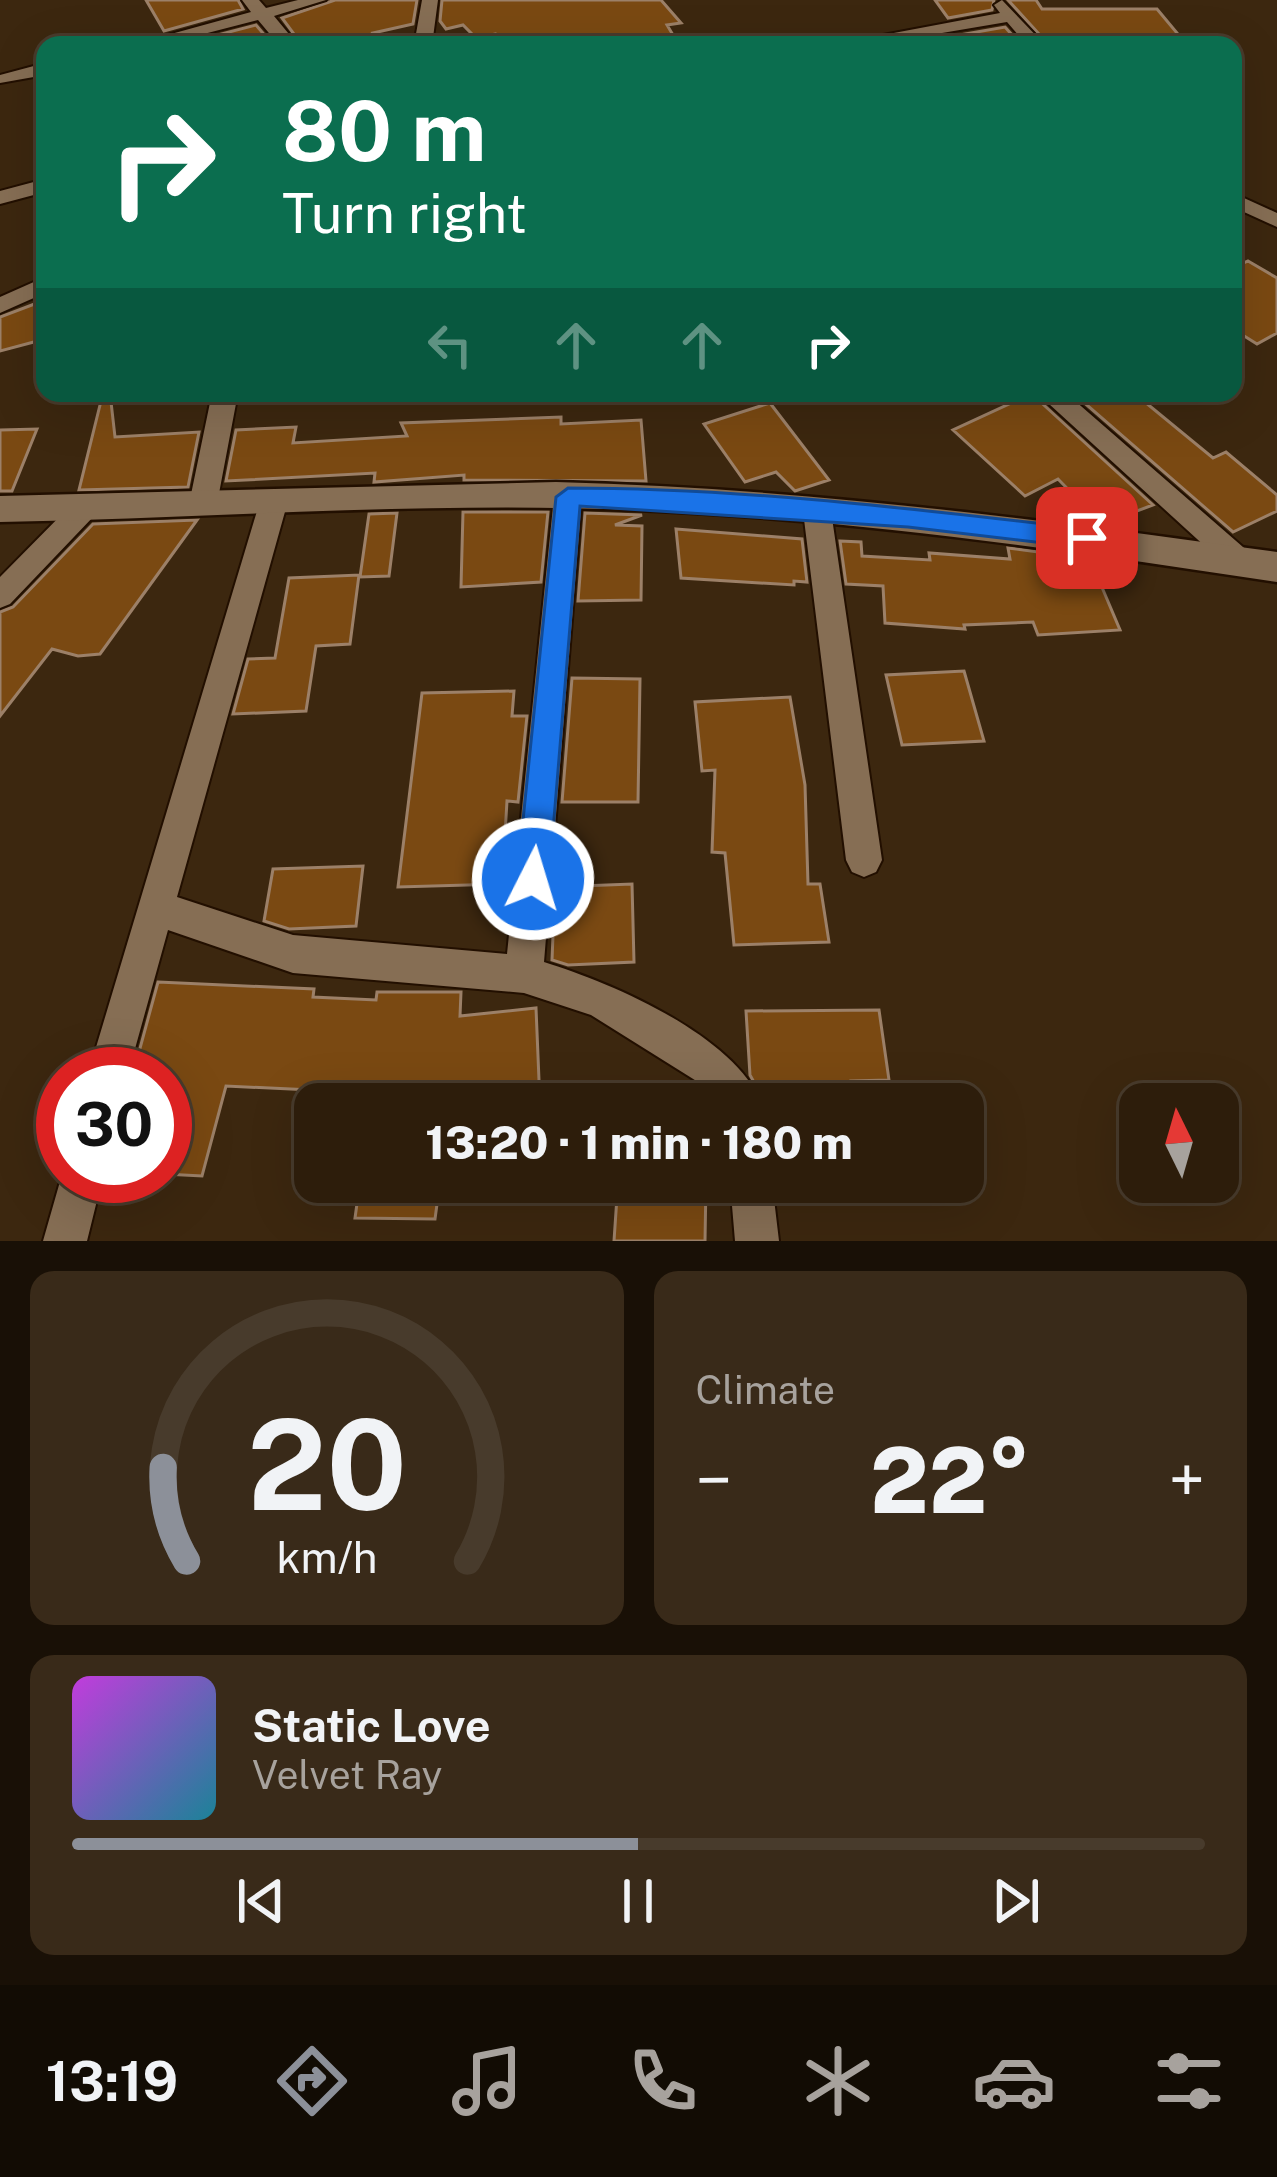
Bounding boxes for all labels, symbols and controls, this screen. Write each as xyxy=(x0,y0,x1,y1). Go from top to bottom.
text: 80 m xyxy=(282,81,486,180)
icon: right xyxy=(84,84,240,240)
text: Turn right xyxy=(282,182,527,245)
icon: left xyxy=(417,312,483,378)
icon: ahead xyxy=(543,312,609,378)
icon: ahead xyxy=(669,312,735,378)
icon: right xyxy=(795,312,861,378)
pin xyxy=(1036,487,1138,589)
icon: arrive xyxy=(1054,505,1120,571)
position arrow xyxy=(470,816,596,942)
speed limit sign: 30 xyxy=(36,1047,192,1203)
north arrow xyxy=(1119,1083,1239,1203)
map controls xyxy=(1119,1083,1239,1203)
text: 13:20 · 1 min · 180 m xyxy=(425,1116,853,1169)
text: Climate xyxy=(696,1367,835,1413)
text: 20 xyxy=(247,1391,407,1538)
text: 22° xyxy=(870,1427,1031,1533)
text: − xyxy=(696,1441,732,1519)
text: + xyxy=(1168,1441,1205,1519)
text: km/h xyxy=(276,1532,377,1583)
text: Static Love xyxy=(252,1699,491,1752)
text: Velvet Ray xyxy=(252,1752,442,1798)
icon: previous xyxy=(228,1868,294,1934)
icon: pause xyxy=(605,1868,671,1934)
icon: next xyxy=(983,1868,1049,1934)
icon: directions xyxy=(270,2039,354,2123)
icon: music xyxy=(445,2039,529,2123)
icon: phone xyxy=(621,2039,705,2123)
icon: climate xyxy=(796,2039,880,2123)
icon: car xyxy=(972,2039,1056,2123)
icon: filters xyxy=(1147,2039,1231,2123)
text: 13:19 xyxy=(46,2050,178,2113)

